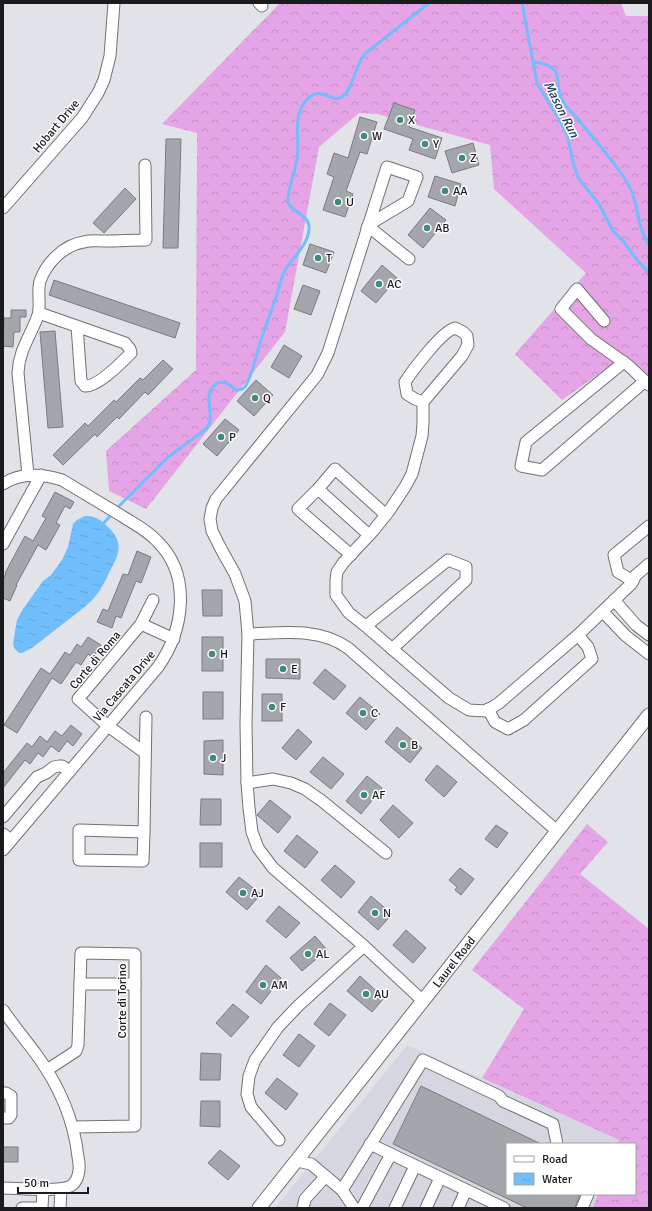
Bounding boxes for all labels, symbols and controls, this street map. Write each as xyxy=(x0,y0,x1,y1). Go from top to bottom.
water label: Mason Run xyxy=(540,79,583,141)
street label: Hobart Drive xyxy=(30,97,83,156)
place label: X xyxy=(408,113,415,128)
marker: X xyxy=(395,115,405,125)
place label: W xyxy=(372,129,382,144)
marker: W xyxy=(359,131,369,141)
place label: Y xyxy=(433,137,439,152)
marker: Y xyxy=(420,139,430,149)
place label: Z xyxy=(470,151,477,166)
marker: Z xyxy=(457,153,467,163)
place label: AA xyxy=(453,184,468,199)
marker: AA xyxy=(440,186,450,196)
place label: U xyxy=(346,195,354,210)
marker: U xyxy=(333,197,343,207)
place label: AB xyxy=(435,221,450,236)
marker: AB xyxy=(422,223,432,233)
place label: T xyxy=(326,251,332,266)
marker: T xyxy=(313,253,323,263)
place label: AC xyxy=(387,277,401,292)
marker: AC xyxy=(374,279,384,289)
place label: Q xyxy=(263,391,271,406)
marker: Q xyxy=(250,393,260,403)
place label: P xyxy=(229,430,236,445)
marker: P xyxy=(216,432,226,442)
street label: Corte di Roma xyxy=(67,628,124,693)
place label: H xyxy=(220,647,228,662)
street label: Via Cascata Drive xyxy=(90,648,159,725)
marker: H xyxy=(207,649,217,659)
place label: E xyxy=(291,662,298,677)
marker: E xyxy=(278,664,288,674)
place label: F xyxy=(280,700,286,715)
marker: F xyxy=(267,702,277,712)
place label: C xyxy=(371,706,378,721)
marker: C xyxy=(358,708,368,718)
place label: B xyxy=(411,738,418,753)
marker: B xyxy=(398,740,408,750)
place label: J xyxy=(221,751,226,766)
marker: J xyxy=(208,753,218,763)
place label: AF xyxy=(372,788,386,803)
marker: AF xyxy=(359,790,369,800)
place label: AJ xyxy=(251,886,264,901)
marker: AJ xyxy=(238,888,248,898)
place label: N xyxy=(383,906,391,921)
marker: N xyxy=(370,908,380,918)
street label: Laurel Road xyxy=(430,934,479,991)
place label: AL xyxy=(316,947,329,962)
marker: AL xyxy=(303,949,313,959)
street label: Corte di Torino xyxy=(115,964,130,1038)
place label: AM xyxy=(271,978,288,993)
marker: AM xyxy=(258,980,268,990)
place label: AU xyxy=(374,987,389,1002)
marker: AU xyxy=(361,989,371,999)
legend xyxy=(506,1143,636,1195)
text: Road xyxy=(542,1152,568,1167)
scale bar xyxy=(18,1169,88,1195)
text: Water xyxy=(542,1172,573,1187)
text: 50 m xyxy=(24,1176,49,1191)

